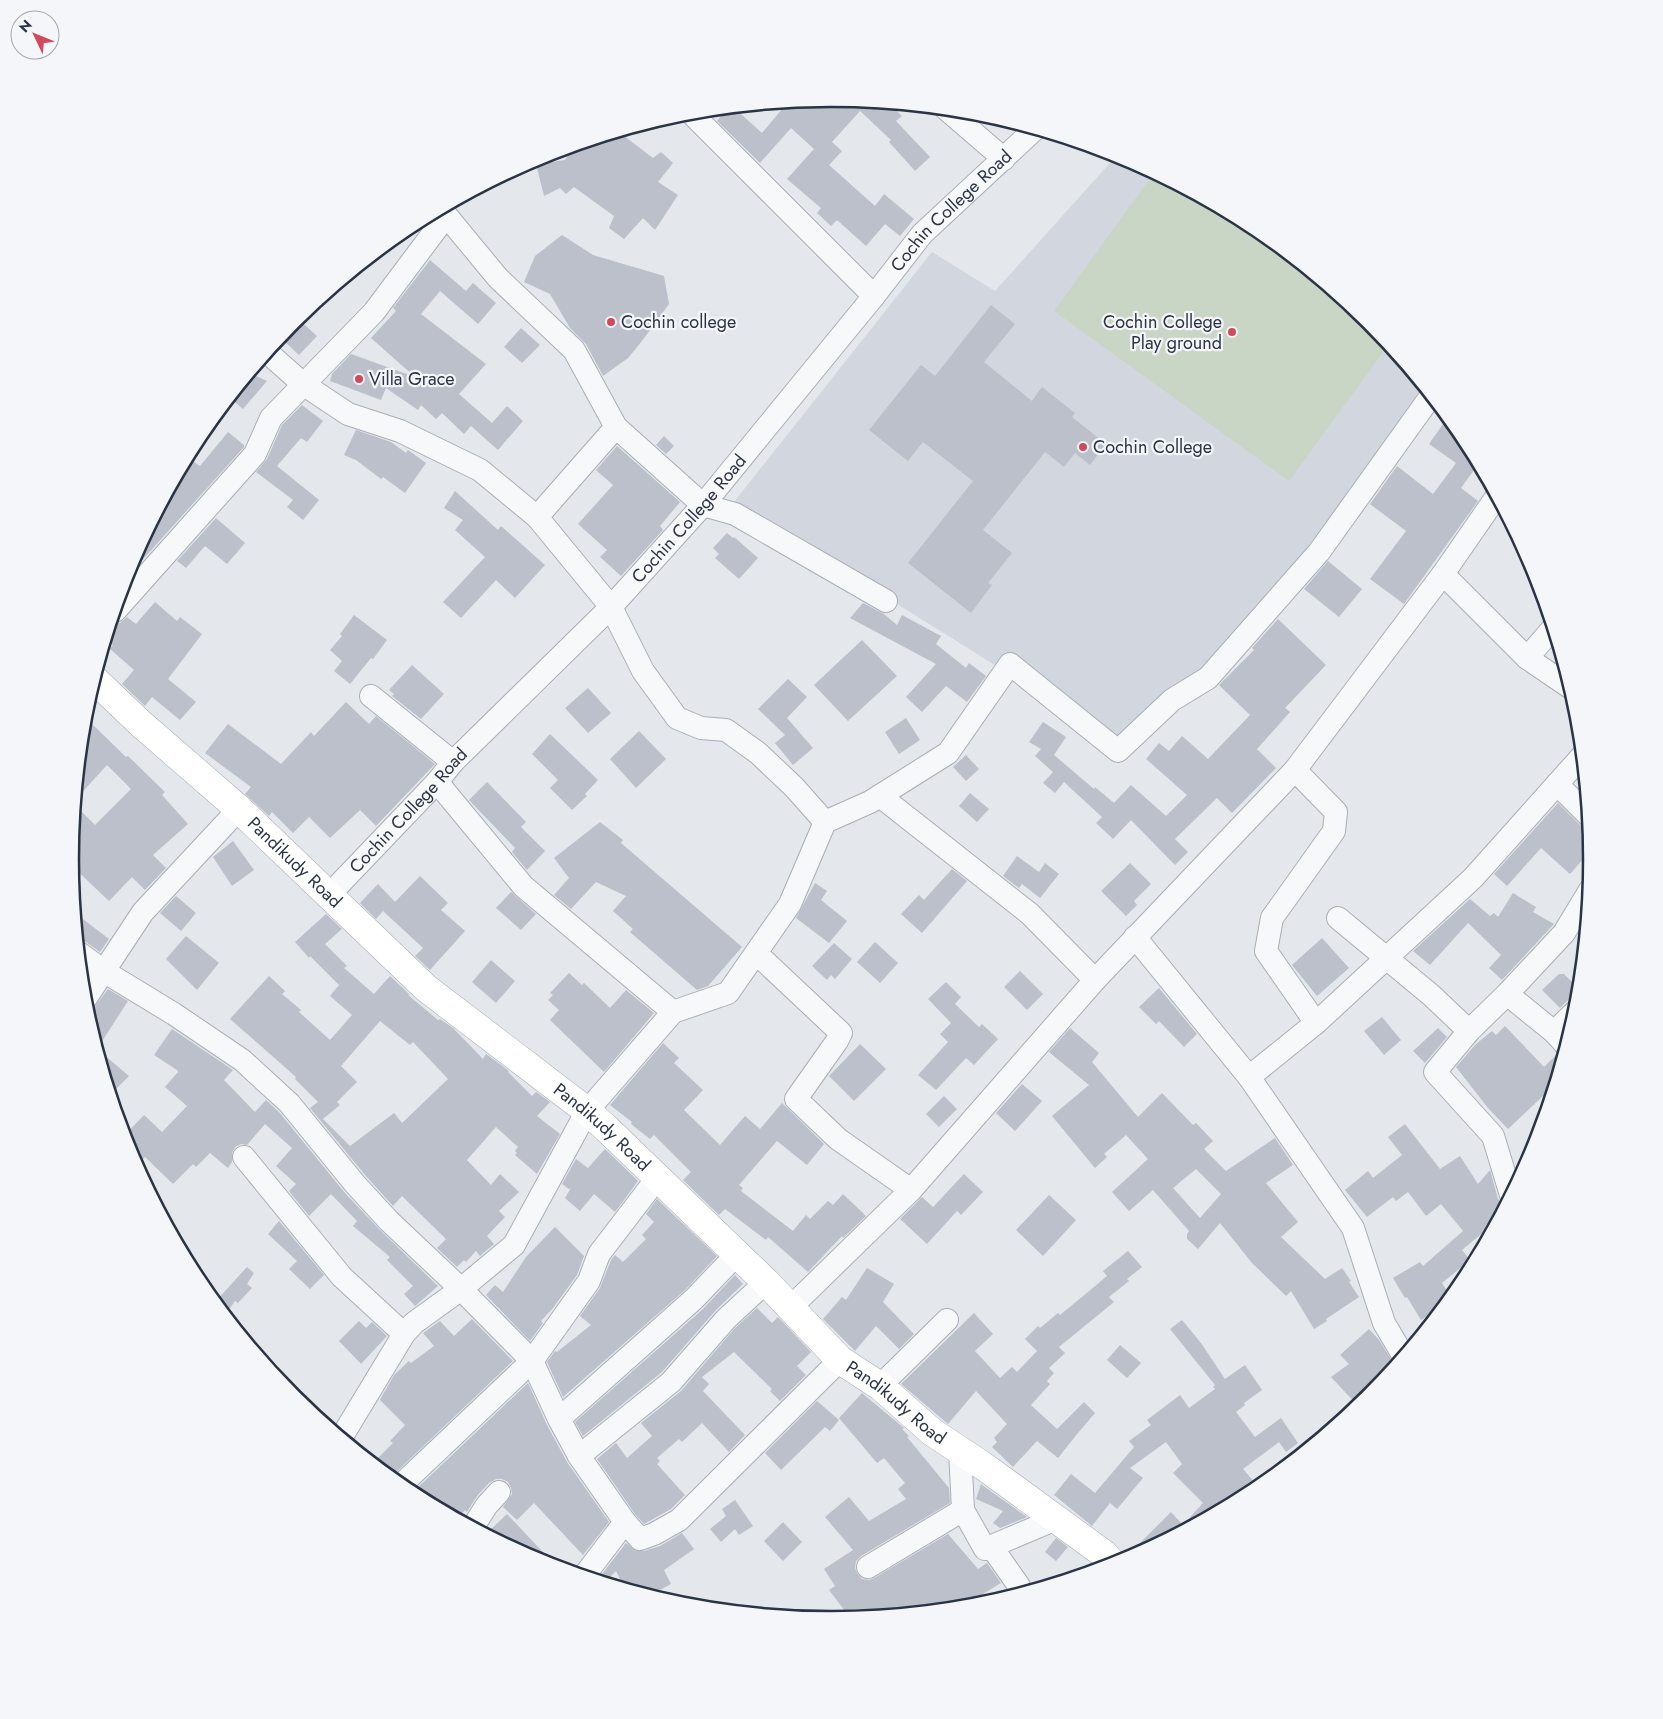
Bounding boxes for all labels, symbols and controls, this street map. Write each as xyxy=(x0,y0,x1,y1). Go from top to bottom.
north arrow xyxy=(10,10,60,60)
text: N xyxy=(14,15,37,37)
street label: Cochin College Road xyxy=(884,144,1018,277)
place label: Cochin college xyxy=(621,309,736,335)
place label: Cochin College Play ground xyxy=(1103,309,1222,356)
marker: Cochin college xyxy=(605,316,617,328)
marker: Cochin College Play ground xyxy=(1226,326,1238,338)
place label: Villa Grace xyxy=(369,366,455,392)
marker: Villa Grace xyxy=(353,373,365,385)
place label: Cochin College xyxy=(1093,434,1212,460)
marker: Cochin College xyxy=(1077,441,1089,453)
street label: Cochin College Road xyxy=(626,449,752,589)
street label: Cochin College Road xyxy=(343,742,473,879)
street label: Pandikudy Road xyxy=(242,811,348,914)
street label: Pandikudy Road xyxy=(548,1077,656,1177)
street label: Pandikudy Road xyxy=(841,1354,951,1451)

